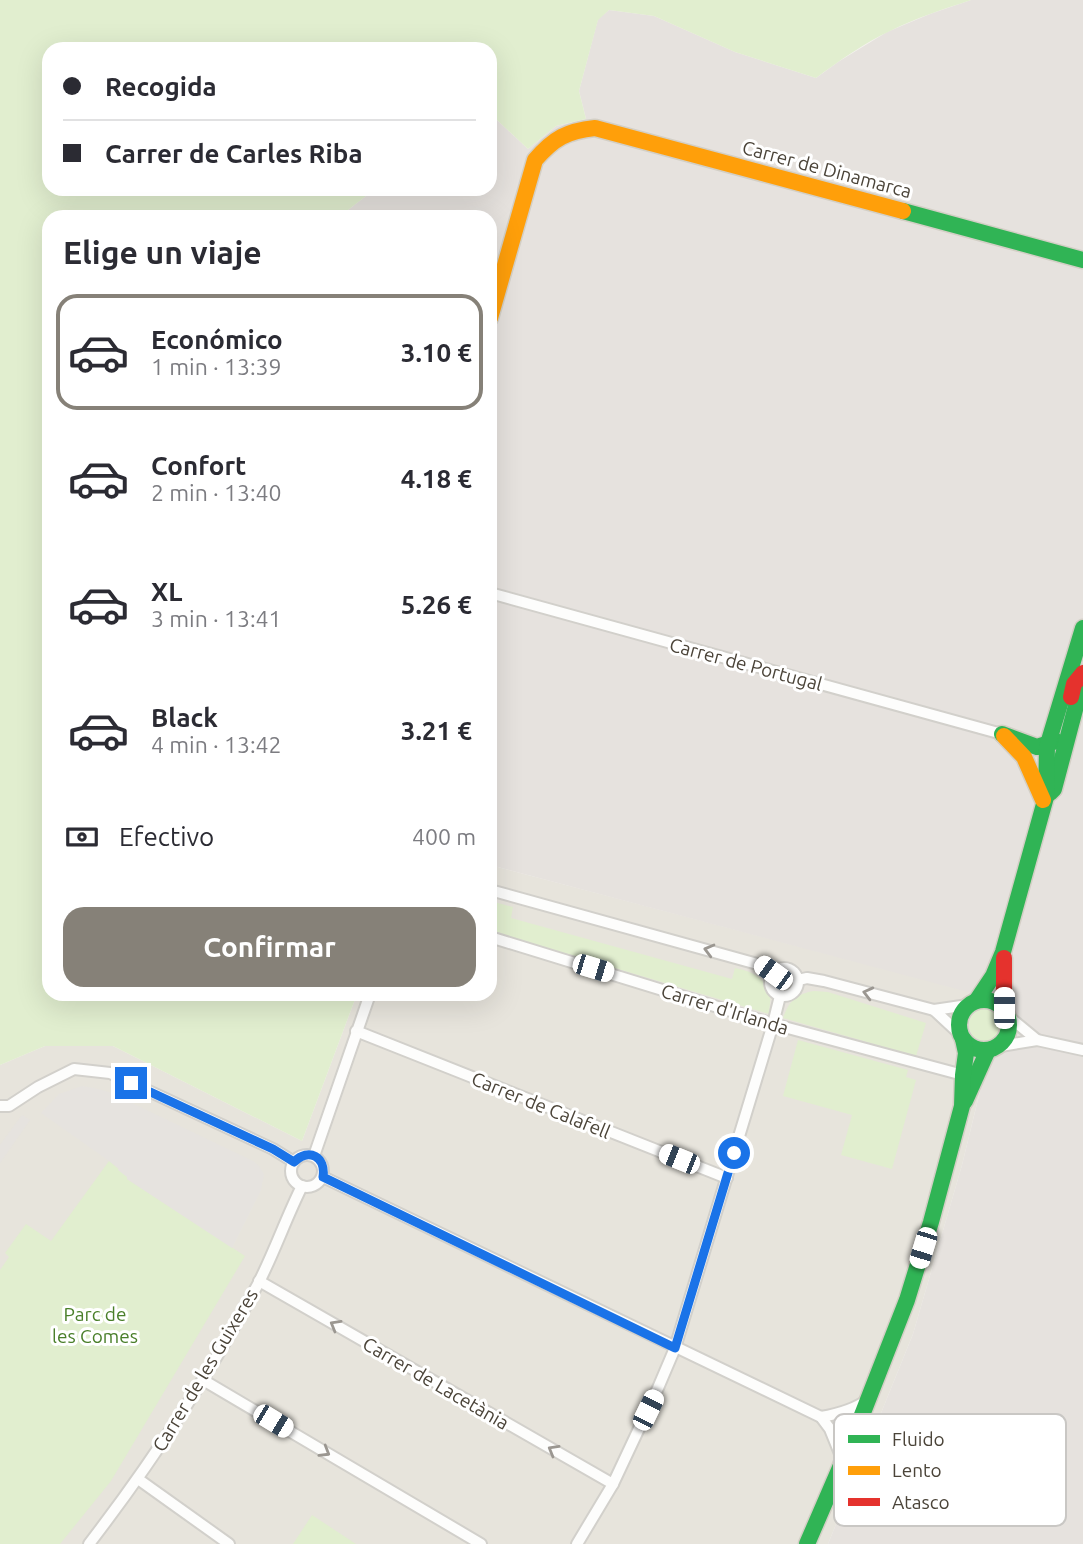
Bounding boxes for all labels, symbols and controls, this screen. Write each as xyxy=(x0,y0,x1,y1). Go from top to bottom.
text: Recogida xyxy=(105,72,217,101)
street label: Carrer de Dinamarca xyxy=(740,136,914,202)
text: Carrer de Carles Riba xyxy=(105,139,363,168)
text: Elige un viaje xyxy=(63,234,262,270)
icon: car xyxy=(67,321,130,384)
text: Económico xyxy=(151,325,283,354)
text: 3.10 € xyxy=(401,338,472,367)
text: 1 min · 13:39 xyxy=(151,354,282,379)
icon: car xyxy=(67,447,130,510)
text: Confort xyxy=(151,451,246,480)
text: 4.18 € xyxy=(401,464,472,493)
text: 2 min · 13:40 xyxy=(151,480,282,505)
icon: car xyxy=(67,573,130,636)
text: XL xyxy=(151,577,182,606)
text: 5.26 € xyxy=(401,590,472,619)
text: 3 min · 13:41 xyxy=(151,606,282,631)
street label: Carrer de Portugal xyxy=(667,633,825,695)
icon: car xyxy=(67,699,130,762)
text: Black xyxy=(151,703,218,732)
text: 3.21 € xyxy=(401,716,472,745)
text: 4 min · 13:42 xyxy=(151,732,282,757)
icon: cash xyxy=(63,818,101,856)
text: Efectivo xyxy=(119,822,214,851)
text: 400 m xyxy=(412,824,476,849)
button: Confirmar xyxy=(63,907,476,987)
one-way arrow xyxy=(703,944,715,959)
car xyxy=(570,952,617,984)
car xyxy=(750,952,797,994)
street label: Carrer d'Irlanda xyxy=(659,979,791,1039)
one-way arrow xyxy=(862,987,874,1001)
car xyxy=(994,987,1015,1029)
route end xyxy=(115,1067,147,1099)
street label: Carrer de Calafell xyxy=(468,1067,614,1143)
route start xyxy=(718,1137,750,1169)
car xyxy=(656,1141,703,1177)
car xyxy=(907,1225,940,1271)
street label: Carrer de les Guixeres xyxy=(148,1285,262,1455)
park label: Parc de les Comes xyxy=(52,1303,138,1347)
one-way arrow xyxy=(330,1320,342,1333)
street label: Carrer de Lacetània xyxy=(359,1332,513,1434)
car xyxy=(630,1387,667,1433)
car xyxy=(250,1401,297,1441)
legend xyxy=(834,1414,1066,1526)
text: Fluido xyxy=(892,1428,945,1450)
one-way arrow xyxy=(318,1444,331,1457)
one-way arrow xyxy=(548,1445,561,1458)
text: Lento xyxy=(892,1459,942,1481)
text: Atasco xyxy=(892,1491,950,1513)

